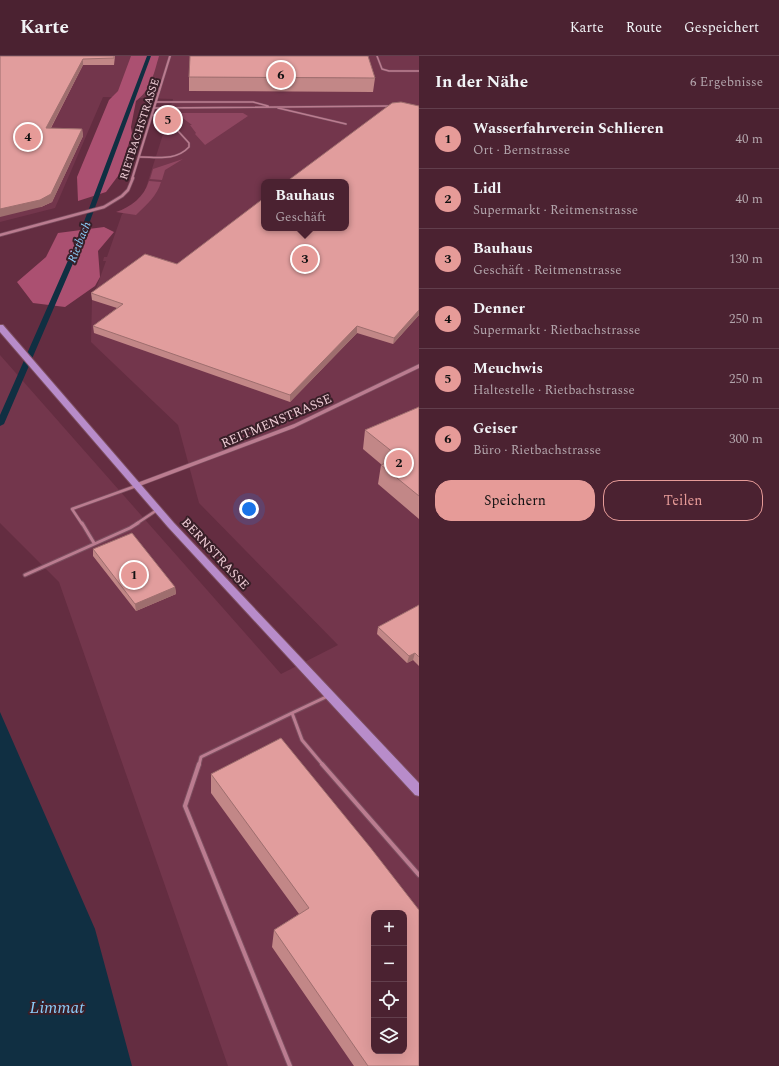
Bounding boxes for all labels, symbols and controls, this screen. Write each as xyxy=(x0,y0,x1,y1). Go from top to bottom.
text: Karte xyxy=(20,13,69,42)
text: Karte xyxy=(570,17,604,38)
text: Route xyxy=(626,17,662,38)
text: Gespeichert xyxy=(684,17,759,38)
pin: 6 xyxy=(268,60,294,90)
text: In der Nähe xyxy=(435,69,528,95)
text: 6 Ergebnisse xyxy=(690,72,763,92)
street label: RIETBACHSTRASSE xyxy=(115,76,164,182)
pin: 5 xyxy=(155,105,181,135)
text: Wasserfahrverein Schlieren xyxy=(473,117,664,140)
pin: 4 xyxy=(15,122,41,152)
text: 1 xyxy=(444,129,452,149)
text: 40 m xyxy=(736,129,763,149)
text: Ort · Bernstrasse xyxy=(473,140,570,160)
text: Lidl xyxy=(473,177,501,200)
popup xyxy=(261,179,349,231)
text: Bauhaus xyxy=(275,184,335,207)
text: 2 xyxy=(444,189,452,209)
text: 40 m xyxy=(736,189,763,209)
text: Supermarkt · Reitmenstrasse xyxy=(473,200,638,220)
text: Geschäft xyxy=(275,207,326,227)
water label: Rietbach xyxy=(63,219,96,266)
text: Bauhaus xyxy=(473,237,533,260)
pin: 3 xyxy=(292,244,318,274)
text: 3 xyxy=(444,249,452,269)
text: 130 m xyxy=(729,249,763,269)
text: Geschäft · Reitmenstrasse xyxy=(473,260,622,280)
text: Denner xyxy=(473,297,525,320)
text: 4 xyxy=(444,309,452,329)
text: 250 m xyxy=(729,309,763,329)
text: Supermarkt · Rietbachstrasse xyxy=(473,320,640,340)
text: Meuchwis xyxy=(473,357,543,380)
text: 5 xyxy=(444,369,452,389)
text: 250 m xyxy=(729,369,763,389)
text: Haltestelle · Rietbachstrasse xyxy=(473,380,635,400)
street label: REITMENSTRASSE xyxy=(218,389,335,453)
text: Geiser xyxy=(473,417,517,440)
text: 6 xyxy=(444,429,452,449)
text: 300 m xyxy=(729,429,763,449)
text: Büro · Rietbachstrasse xyxy=(473,440,601,460)
pin: 2 xyxy=(386,448,412,478)
button: Speichern xyxy=(435,480,595,521)
button: Teilen xyxy=(603,480,763,521)
your location xyxy=(239,499,259,519)
street label: BERNSTRASSE xyxy=(176,513,254,594)
pin: 1 xyxy=(121,560,147,590)
map controls xyxy=(371,910,407,1054)
button: + xyxy=(371,910,407,946)
button: − xyxy=(371,946,407,982)
button: locate xyxy=(371,982,407,1018)
water label: Limmat xyxy=(30,995,85,1021)
button: layers xyxy=(371,1018,407,1054)

